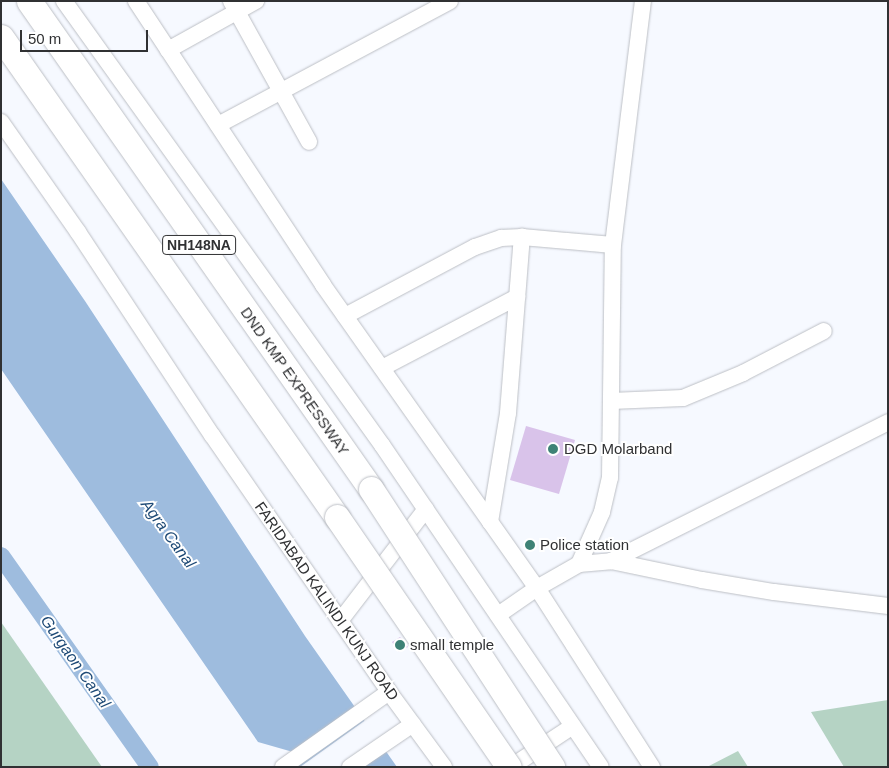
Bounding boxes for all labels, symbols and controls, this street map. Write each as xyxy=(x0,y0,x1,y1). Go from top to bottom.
scale bar xyxy=(22,20,150,52)
text: 50 m xyxy=(28,30,61,47)
road number: NH148NA xyxy=(162,234,236,256)
street label: DND KMP EXPRESSWAY xyxy=(237,303,353,459)
place label: DGD Molarband xyxy=(564,440,672,458)
marker: DGD Molarband xyxy=(546,442,560,456)
water label: Agra Canal xyxy=(137,496,199,572)
street label: FARIDABAD KALINDI KUNJ ROAD xyxy=(251,498,403,704)
place label: Police station xyxy=(540,536,629,554)
marker: Police station xyxy=(524,539,536,551)
water label: Gurgaon Canal xyxy=(36,612,114,712)
place label: small temple xyxy=(410,636,494,654)
marker: small temple xyxy=(394,639,406,651)

